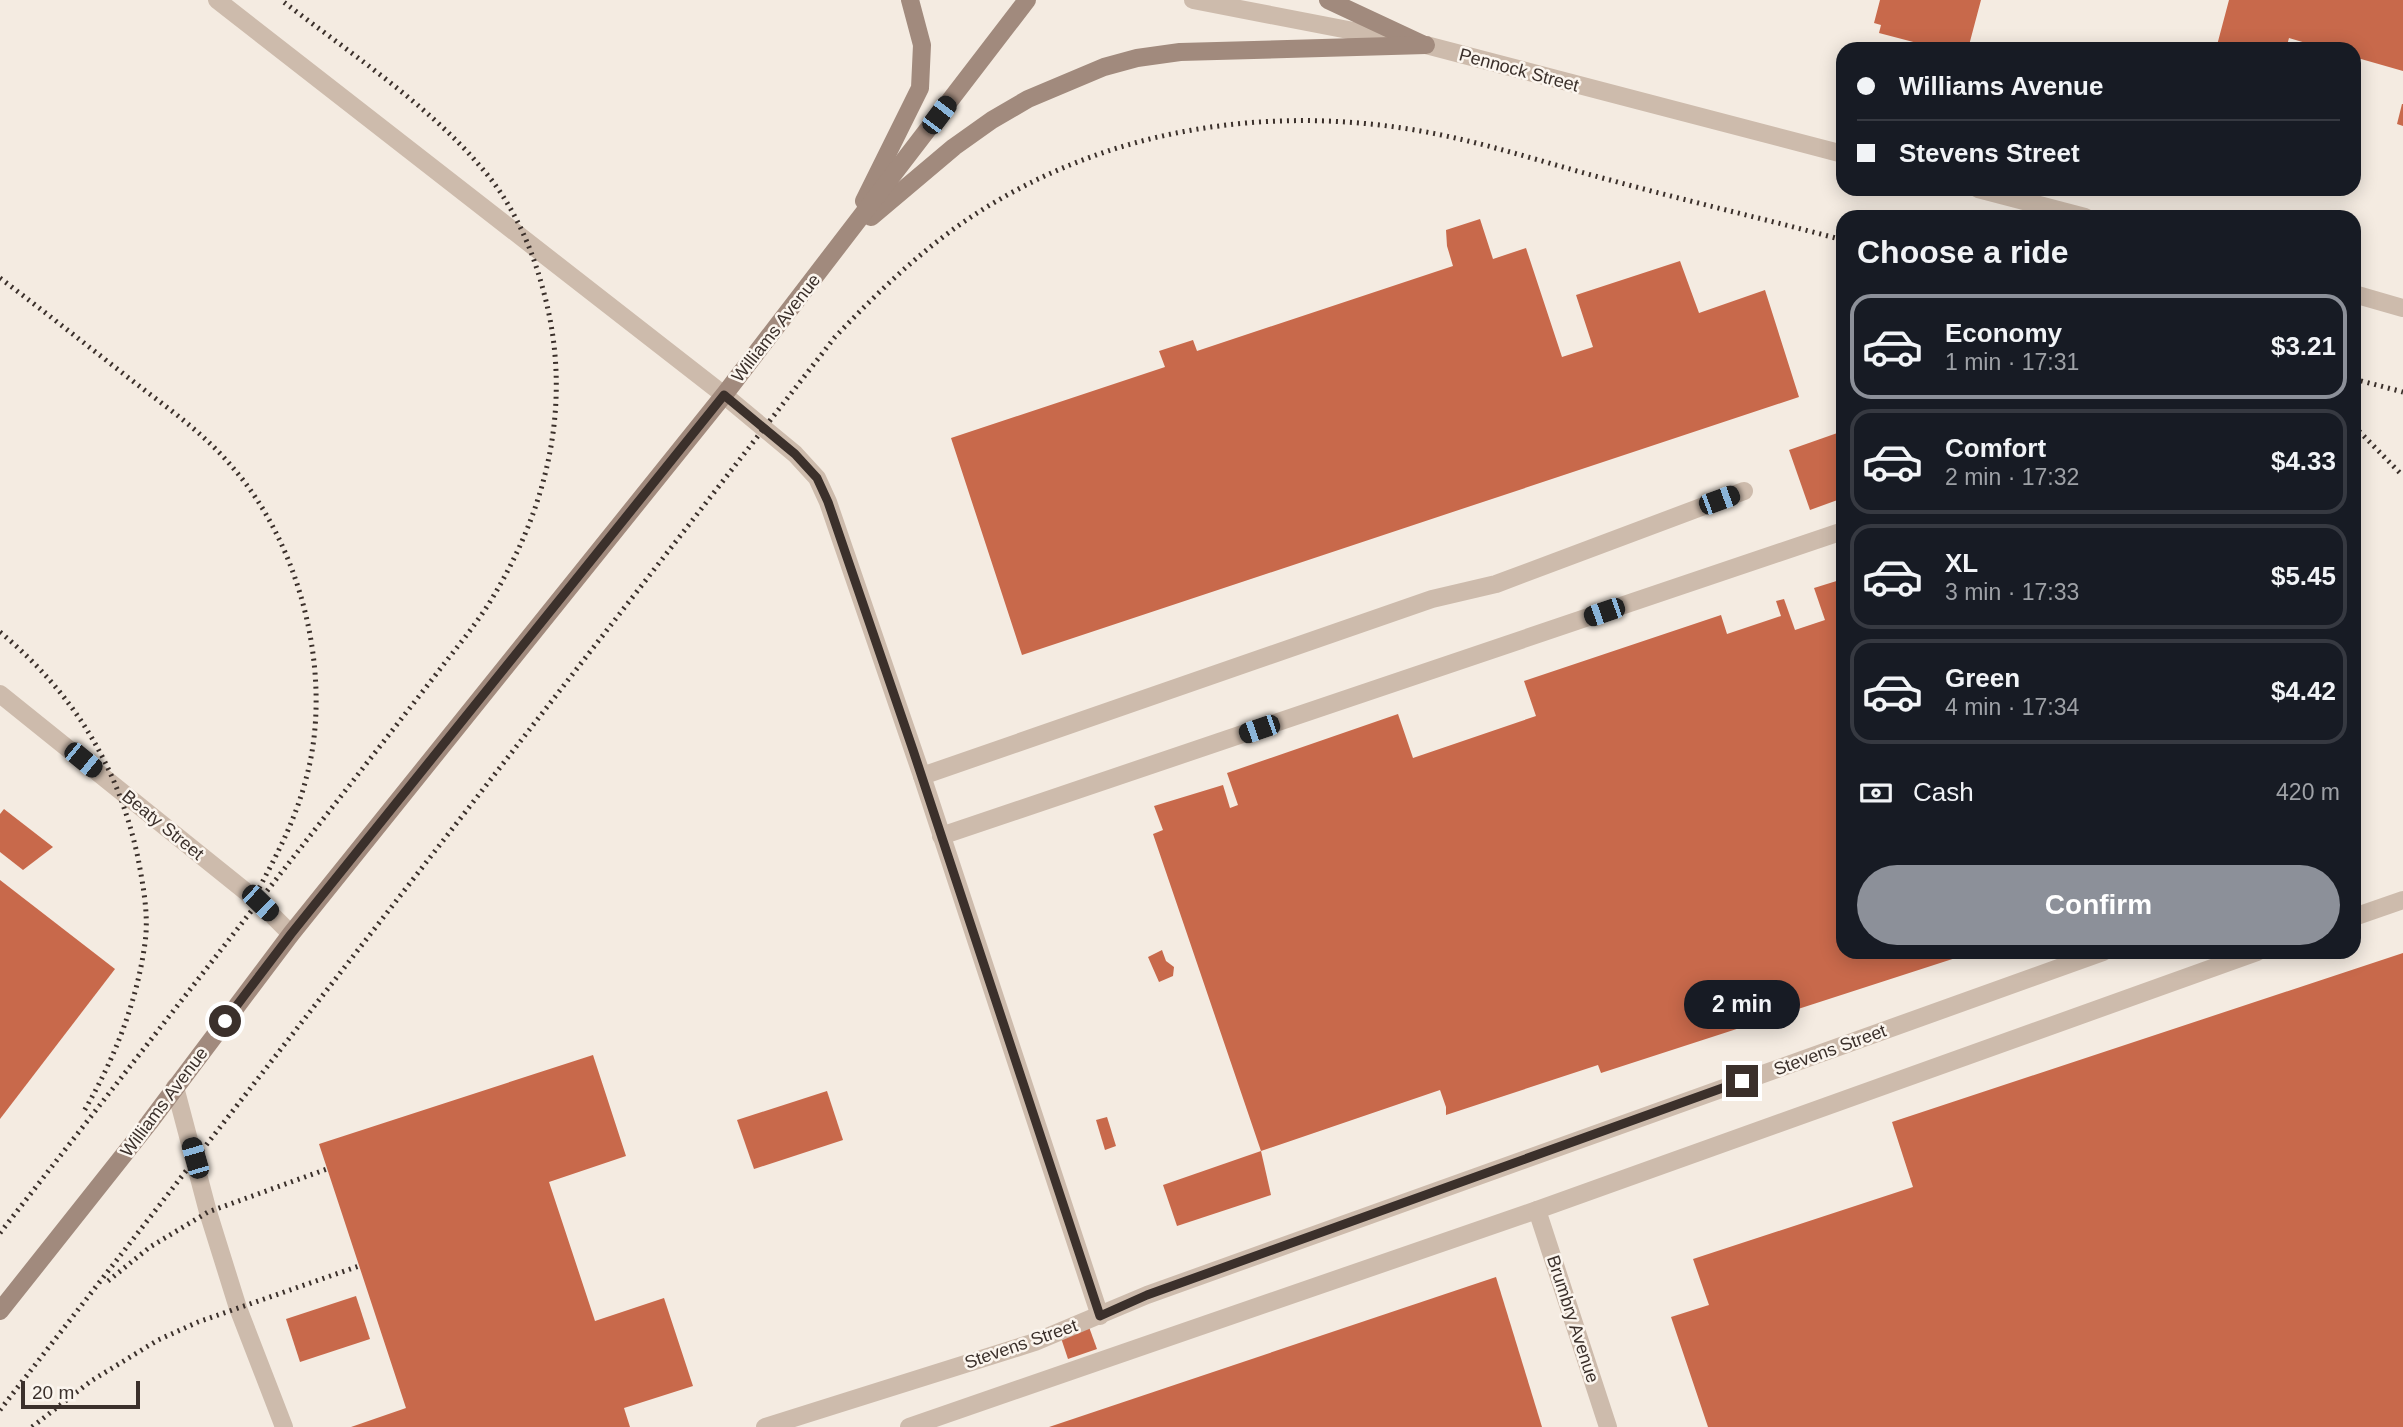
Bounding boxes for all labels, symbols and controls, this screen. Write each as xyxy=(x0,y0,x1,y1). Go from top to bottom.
street label: Pennock Street xyxy=(1457,44,1581,96)
text: Williams Avenue xyxy=(1899,71,2103,101)
car xyxy=(918,92,961,138)
text: Stevens Street xyxy=(1899,138,2080,168)
text: Choose a ride xyxy=(1857,234,2069,270)
street label: Williams Avenue xyxy=(728,270,824,386)
icon: car xyxy=(1861,315,1924,378)
text: Economy xyxy=(1945,318,2062,348)
text: $3.21 xyxy=(2271,331,2336,361)
text: 1 min · 17:31 xyxy=(1945,349,2079,375)
icon: car xyxy=(1861,430,1924,493)
text: Comfort xyxy=(1945,433,2046,463)
text: $4.33 xyxy=(2271,446,2336,476)
text: 2 min · 17:32 xyxy=(1945,464,2079,490)
car xyxy=(1696,483,1743,517)
icon: car xyxy=(1861,545,1924,608)
text: XL xyxy=(1945,548,1978,578)
text: $5.45 xyxy=(2271,561,2336,591)
text: 3 min · 17:33 xyxy=(1945,579,2079,605)
car xyxy=(1581,595,1628,629)
icon: car xyxy=(1861,660,1924,723)
text: Green xyxy=(1945,663,2020,693)
text: $4.42 xyxy=(2271,676,2336,706)
text: 4 min · 17:34 xyxy=(1945,694,2079,720)
car xyxy=(1236,712,1283,746)
car xyxy=(61,739,106,781)
icon: cash xyxy=(1857,774,1895,812)
text: Cash xyxy=(1913,777,1974,807)
text: 420 m xyxy=(2276,779,2340,805)
street label: Beaty Street xyxy=(118,786,208,864)
button: Confirm xyxy=(1857,865,2340,945)
car xyxy=(238,881,283,925)
callout: 2 min xyxy=(1684,979,1800,1028)
text: 2 min xyxy=(1712,991,1772,1017)
route start xyxy=(209,1005,241,1037)
street label: Stevens Street xyxy=(1771,1020,1889,1080)
street label: Williams Avenue xyxy=(116,1043,212,1161)
route end xyxy=(1726,1065,1758,1097)
car xyxy=(180,1135,211,1181)
street label: Brumbry Avenue xyxy=(1543,1253,1603,1385)
street label: Stevens Street xyxy=(962,1315,1080,1373)
scale bar xyxy=(21,1378,140,1410)
text: 20 m xyxy=(32,1382,74,1403)

